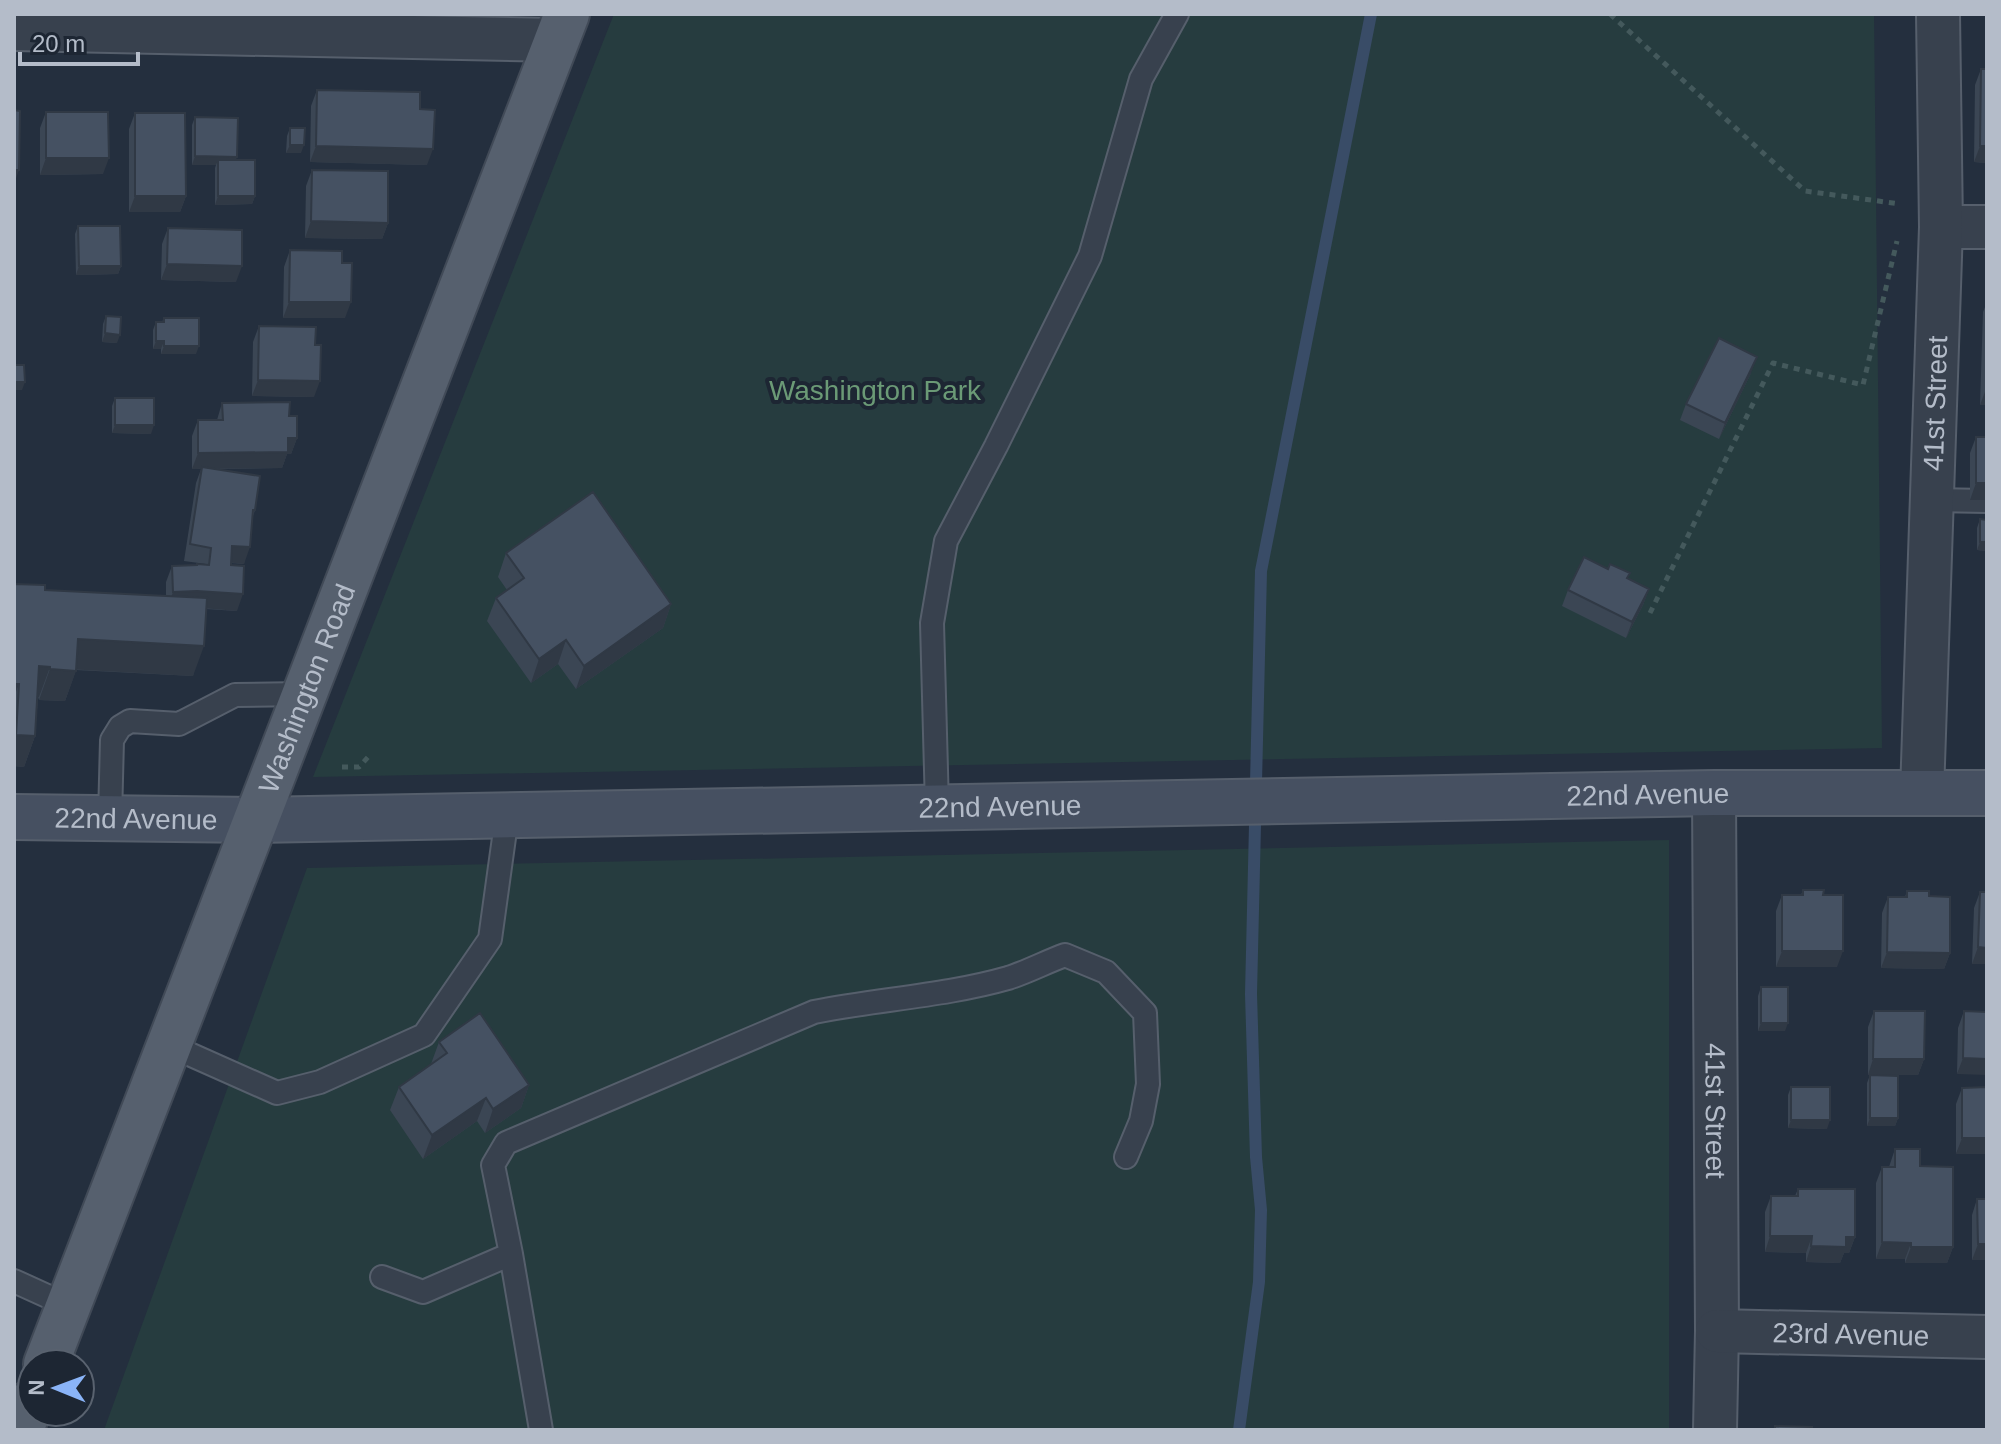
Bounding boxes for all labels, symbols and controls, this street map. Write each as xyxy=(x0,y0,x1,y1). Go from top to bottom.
scale bar xyxy=(20,16,138,66)
text: 20 m xyxy=(32,30,85,57)
street label: 41st Street xyxy=(1918,335,1953,471)
park label: Washington Park xyxy=(769,375,982,406)
street label: Washington Road xyxy=(253,580,361,798)
street label: 22nd Avenue xyxy=(1566,778,1729,812)
street label: 22nd Avenue xyxy=(918,790,1082,824)
street label: 22nd Avenue xyxy=(54,803,218,836)
street label: 41st Street xyxy=(1699,1043,1731,1179)
street label: 23rd Avenue xyxy=(1772,1317,1930,1352)
north arrow xyxy=(16,1348,96,1428)
text: N xyxy=(24,1379,49,1396)

